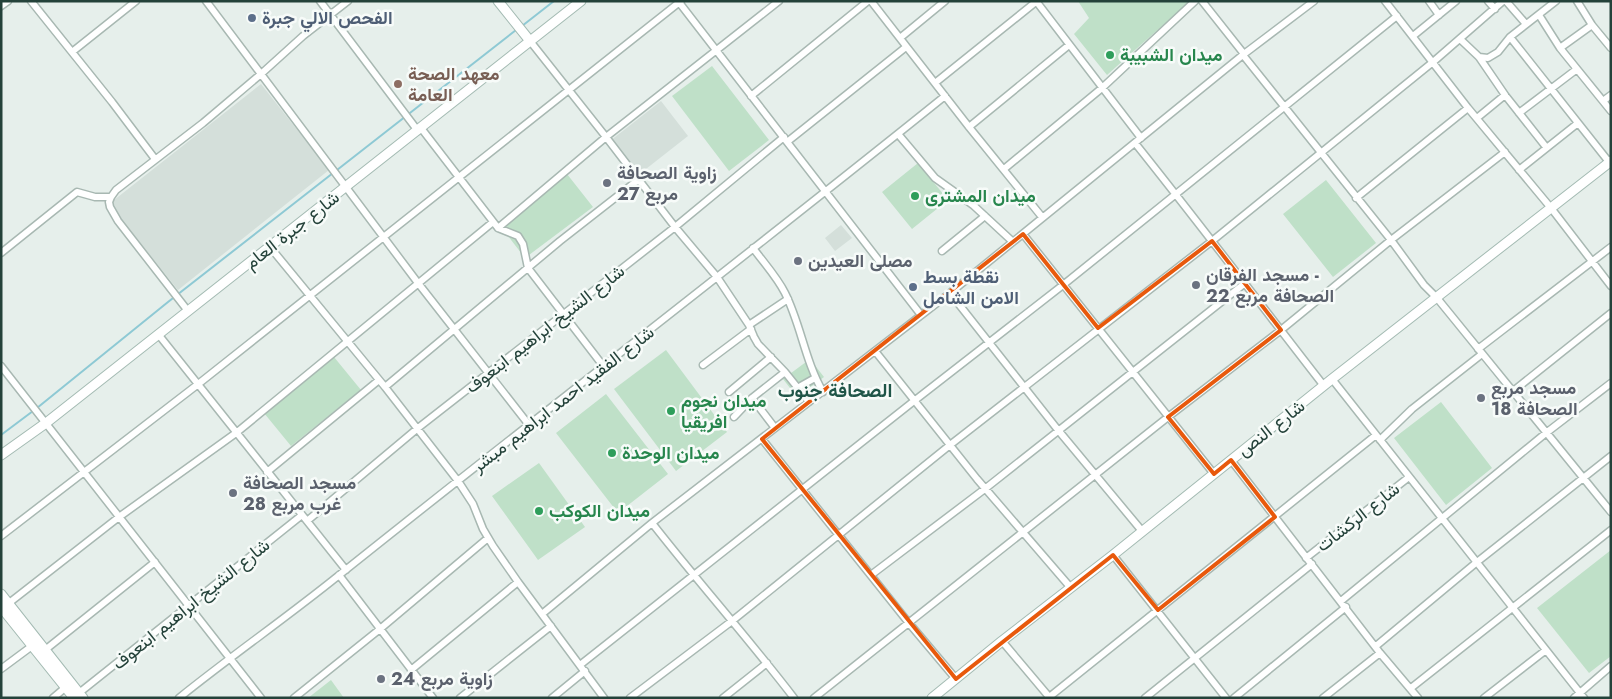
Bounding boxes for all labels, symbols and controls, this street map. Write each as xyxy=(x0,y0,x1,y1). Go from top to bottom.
place label: الفحص الالي جبرة xyxy=(262,5,393,33)
marker: الفحص الالي جبرة xyxy=(246,12,258,24)
place label: ميدان الشبيبة xyxy=(1120,42,1223,68)
marker: ميدان الشبيبة xyxy=(1104,49,1116,61)
place label: معهد الصحة العامة xyxy=(408,61,500,108)
marker: معهد الصحة العامة xyxy=(392,78,404,90)
place label: زاوية الصحافة مربع 27 xyxy=(617,160,717,207)
marker: زاوية الصحافة مربع 27 xyxy=(601,177,613,189)
place label: ميدان المشترى xyxy=(925,183,1036,209)
street label: شارع جبرة العام xyxy=(239,185,345,275)
marker: ميدان المشترى xyxy=(909,190,921,202)
place label: مصلى العيدين xyxy=(808,248,913,274)
marker: مصلى العيدين xyxy=(792,255,804,267)
street label: شارع الشيخ ابراهيم ابنعوف xyxy=(460,258,630,400)
place label: مسجد الفرقان - الصحافة مربع 22 xyxy=(1206,262,1334,309)
place label: نقطة بسط الامن الشامل xyxy=(923,264,1019,311)
marker: مسجد الفرقان - الصحافة مربع 22 xyxy=(1190,279,1202,291)
marker: نقطة بسط الامن الشامل xyxy=(907,281,919,293)
street label: شارع الفقيد احمد ابراهيم مبشر xyxy=(466,319,660,479)
place label: مسجد مربع 18 الصحافة xyxy=(1491,375,1578,422)
district label: الصحافة جنوب xyxy=(778,377,892,404)
place label: ميدان نجوم افريقيا xyxy=(681,388,767,435)
marker: مسجد مربع 18 الصحافة xyxy=(1475,392,1487,404)
street label: شارع النص xyxy=(1232,393,1310,463)
marker: ميدان نجوم افريقيا xyxy=(665,405,677,417)
place label: ميدان الوحدة xyxy=(622,440,720,466)
marker: ميدان الوحدة xyxy=(606,447,618,459)
place label: مسجد الصحافة غرب مربع 28 xyxy=(243,470,356,517)
street label: شارع الركشات xyxy=(1311,476,1405,558)
marker: مسجد الصحافة غرب مربع 28 xyxy=(227,487,239,499)
place label: ميدان الكوكب xyxy=(549,498,650,524)
marker: ميدان الكوكب xyxy=(533,505,545,517)
street label: شارع الشيخ ابراهيم ابنعوف xyxy=(107,532,275,676)
place label: زاوية مربع 24 xyxy=(391,666,493,692)
marker: زاوية مربع 24 xyxy=(375,673,387,685)

